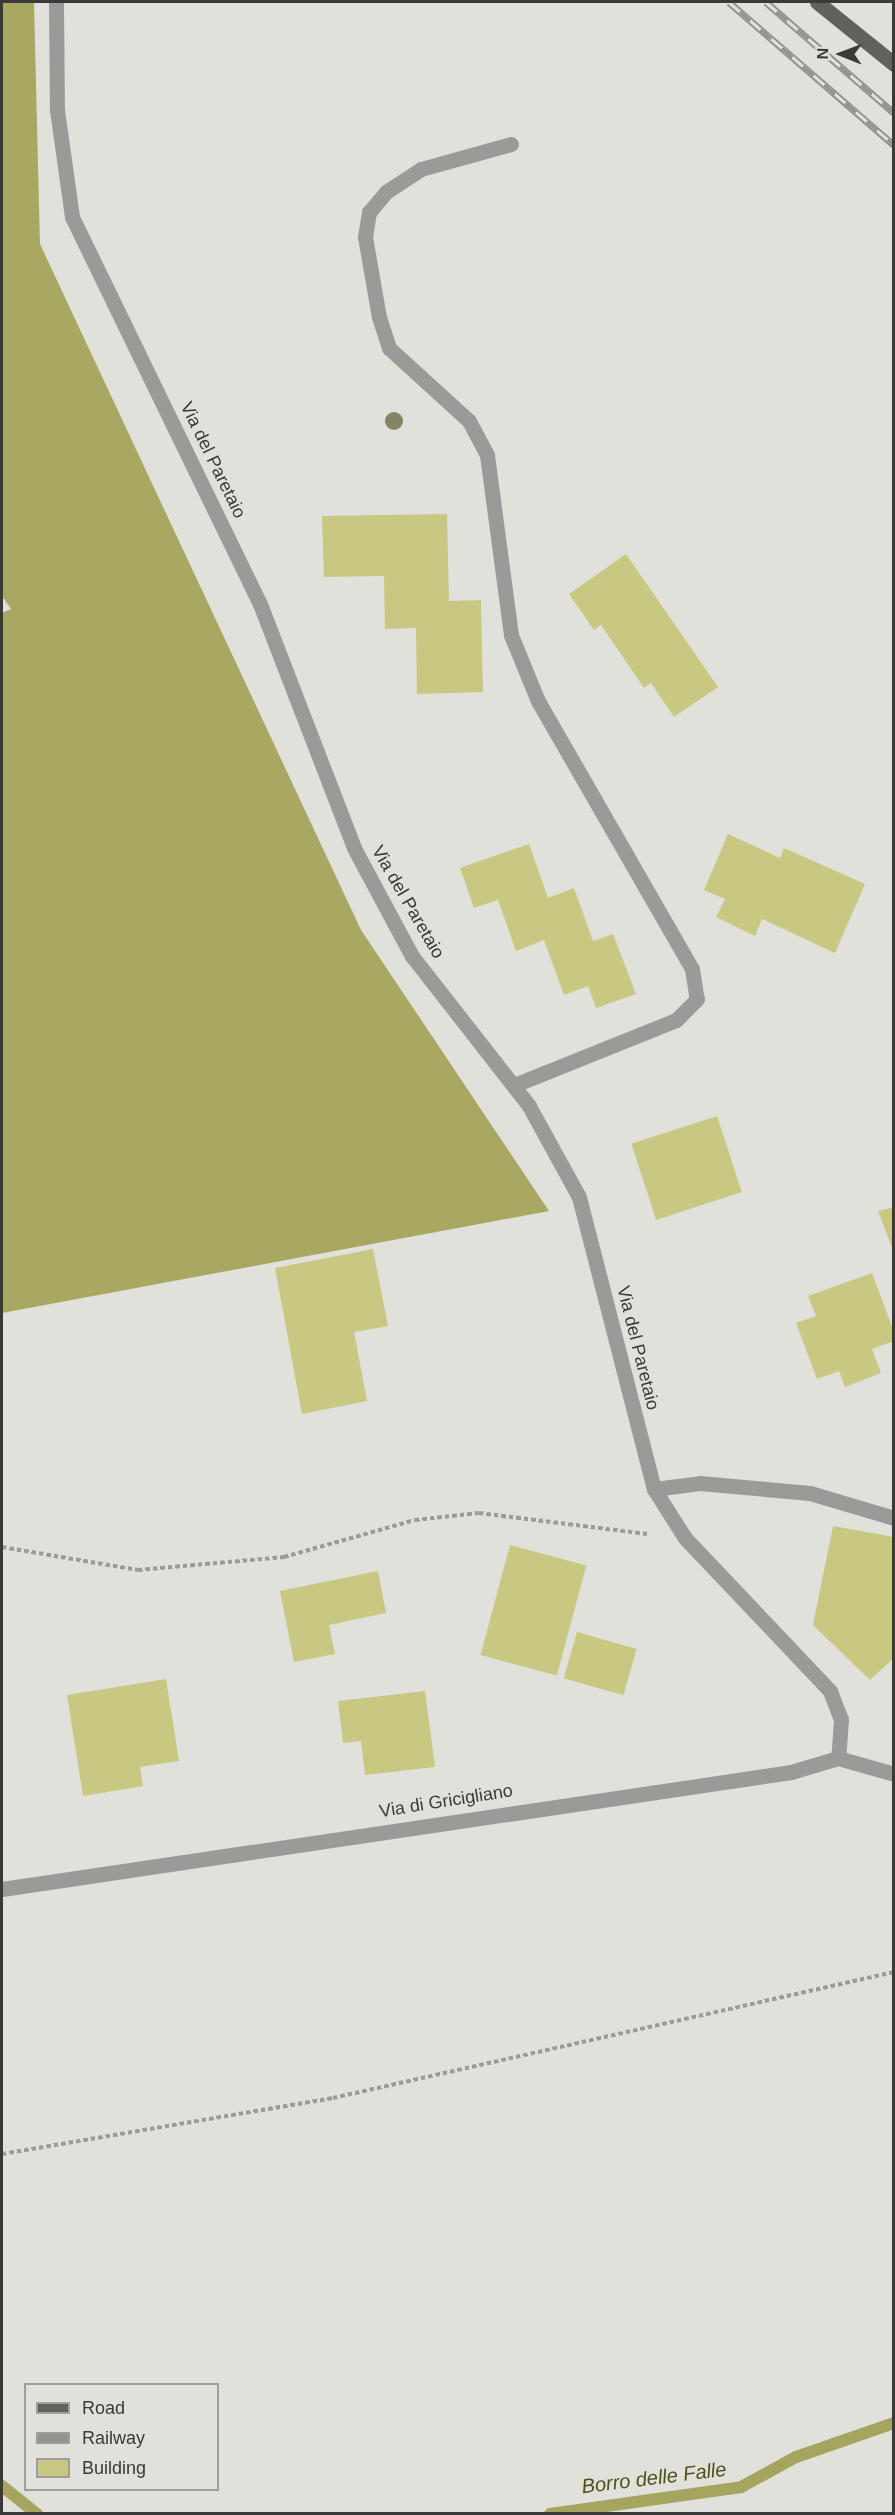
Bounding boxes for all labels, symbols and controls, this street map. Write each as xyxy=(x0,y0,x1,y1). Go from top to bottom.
north arrow xyxy=(811,24,871,84)
text: N xyxy=(814,48,831,60)
street label: Via del Paretaio xyxy=(176,398,250,522)
street label: Via del Paretaio xyxy=(367,842,449,962)
street label: Via del Paretaio xyxy=(612,1284,664,1412)
street label: Via di Gricigliano xyxy=(378,1780,514,1822)
legend xyxy=(24,2383,219,2491)
text: Road xyxy=(82,2398,125,2418)
text: Railway xyxy=(82,2428,145,2448)
water label: Borro delle Falle xyxy=(580,2457,728,2499)
text: Building xyxy=(82,2458,146,2478)

